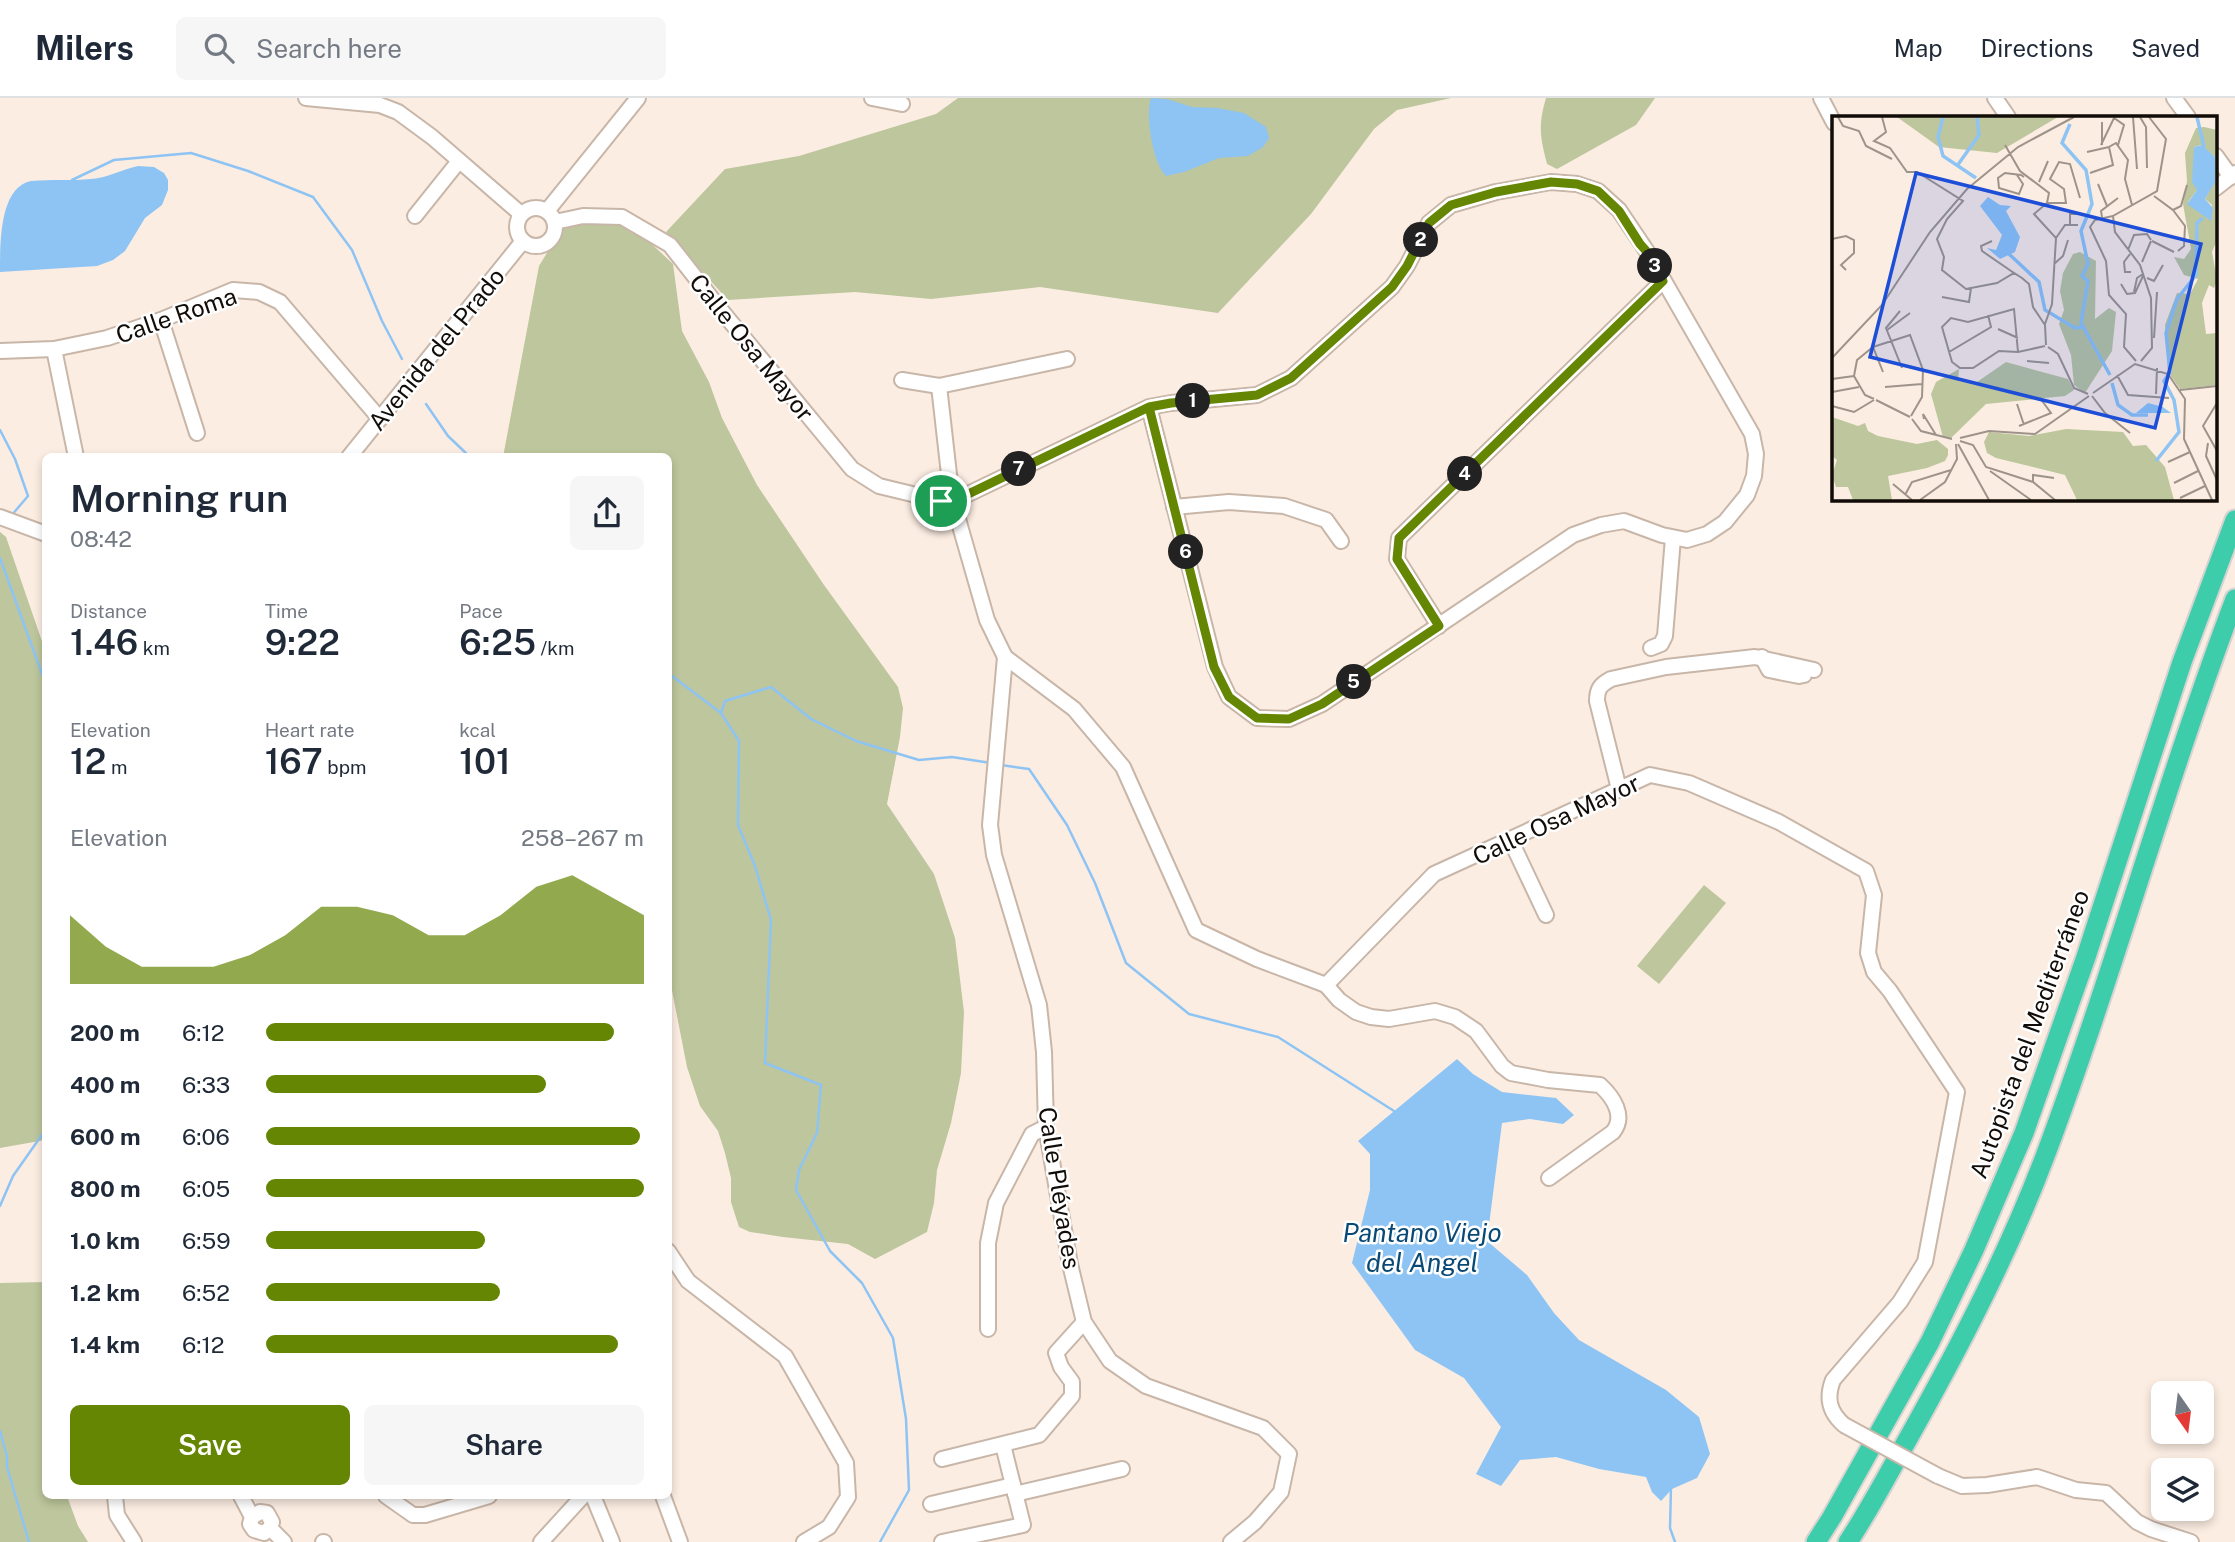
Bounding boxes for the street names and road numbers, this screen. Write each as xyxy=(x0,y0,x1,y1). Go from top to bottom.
street label: Avenida del Prado xyxy=(362,262,510,436)
street label: Calle Osa Mayor xyxy=(684,268,820,426)
street label: Calle Roma xyxy=(112,281,240,349)
street label: Calle Osa Mayor xyxy=(1468,768,1644,870)
street label: Autopista del Mediterráneo xyxy=(1964,886,2094,1182)
street label: Calle Pléyades xyxy=(1033,1105,1087,1271)

